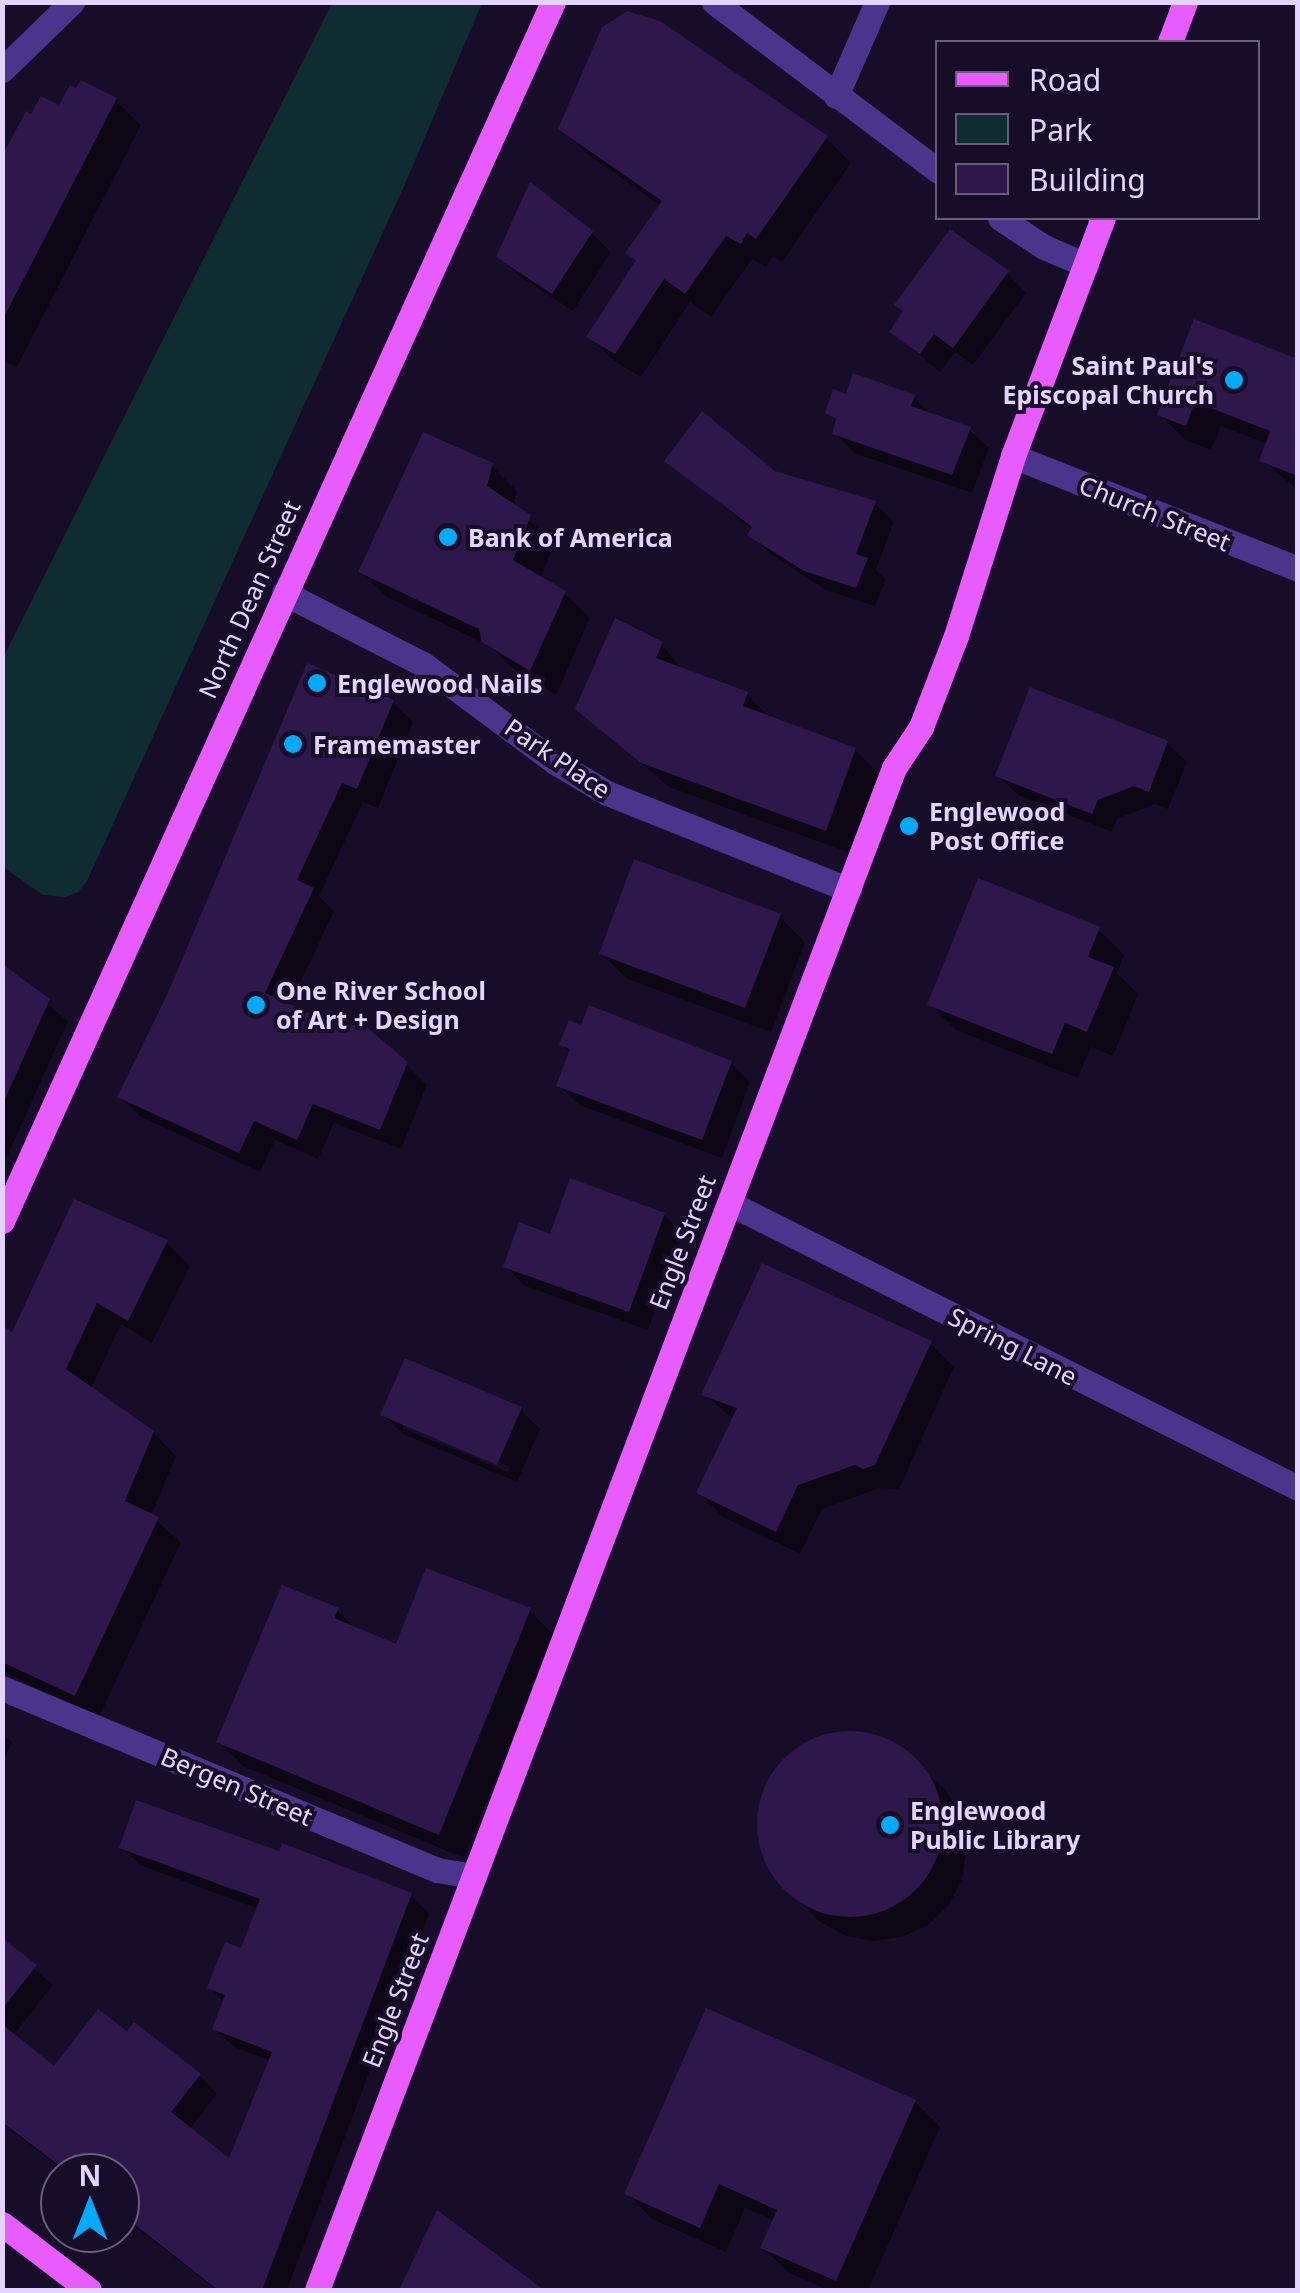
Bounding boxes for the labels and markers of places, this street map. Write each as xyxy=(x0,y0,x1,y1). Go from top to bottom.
place label: Saint Paul's Episcopal Church xyxy=(1003,351,1214,410)
marker: Saint Paul's Episcopal Church xyxy=(1223,369,1245,391)
place label: Bank of America xyxy=(468,522,673,552)
marker: Bank of America xyxy=(437,526,459,548)
place label: Englewood Nails xyxy=(337,668,543,698)
marker: Englewood Nails xyxy=(306,672,328,694)
place label: Framemaster xyxy=(313,729,481,759)
marker: Framemaster xyxy=(282,733,304,755)
place label: Englewood Post Office xyxy=(929,797,1065,856)
marker: Englewood Post Office xyxy=(898,815,920,837)
place label: One River School of Art + Design xyxy=(276,976,486,1035)
marker: One River School of Art + Design xyxy=(245,994,267,1016)
place label: Englewood Public Library xyxy=(910,1796,1080,1855)
marker: Englewood Public Library xyxy=(879,1814,901,1836)

